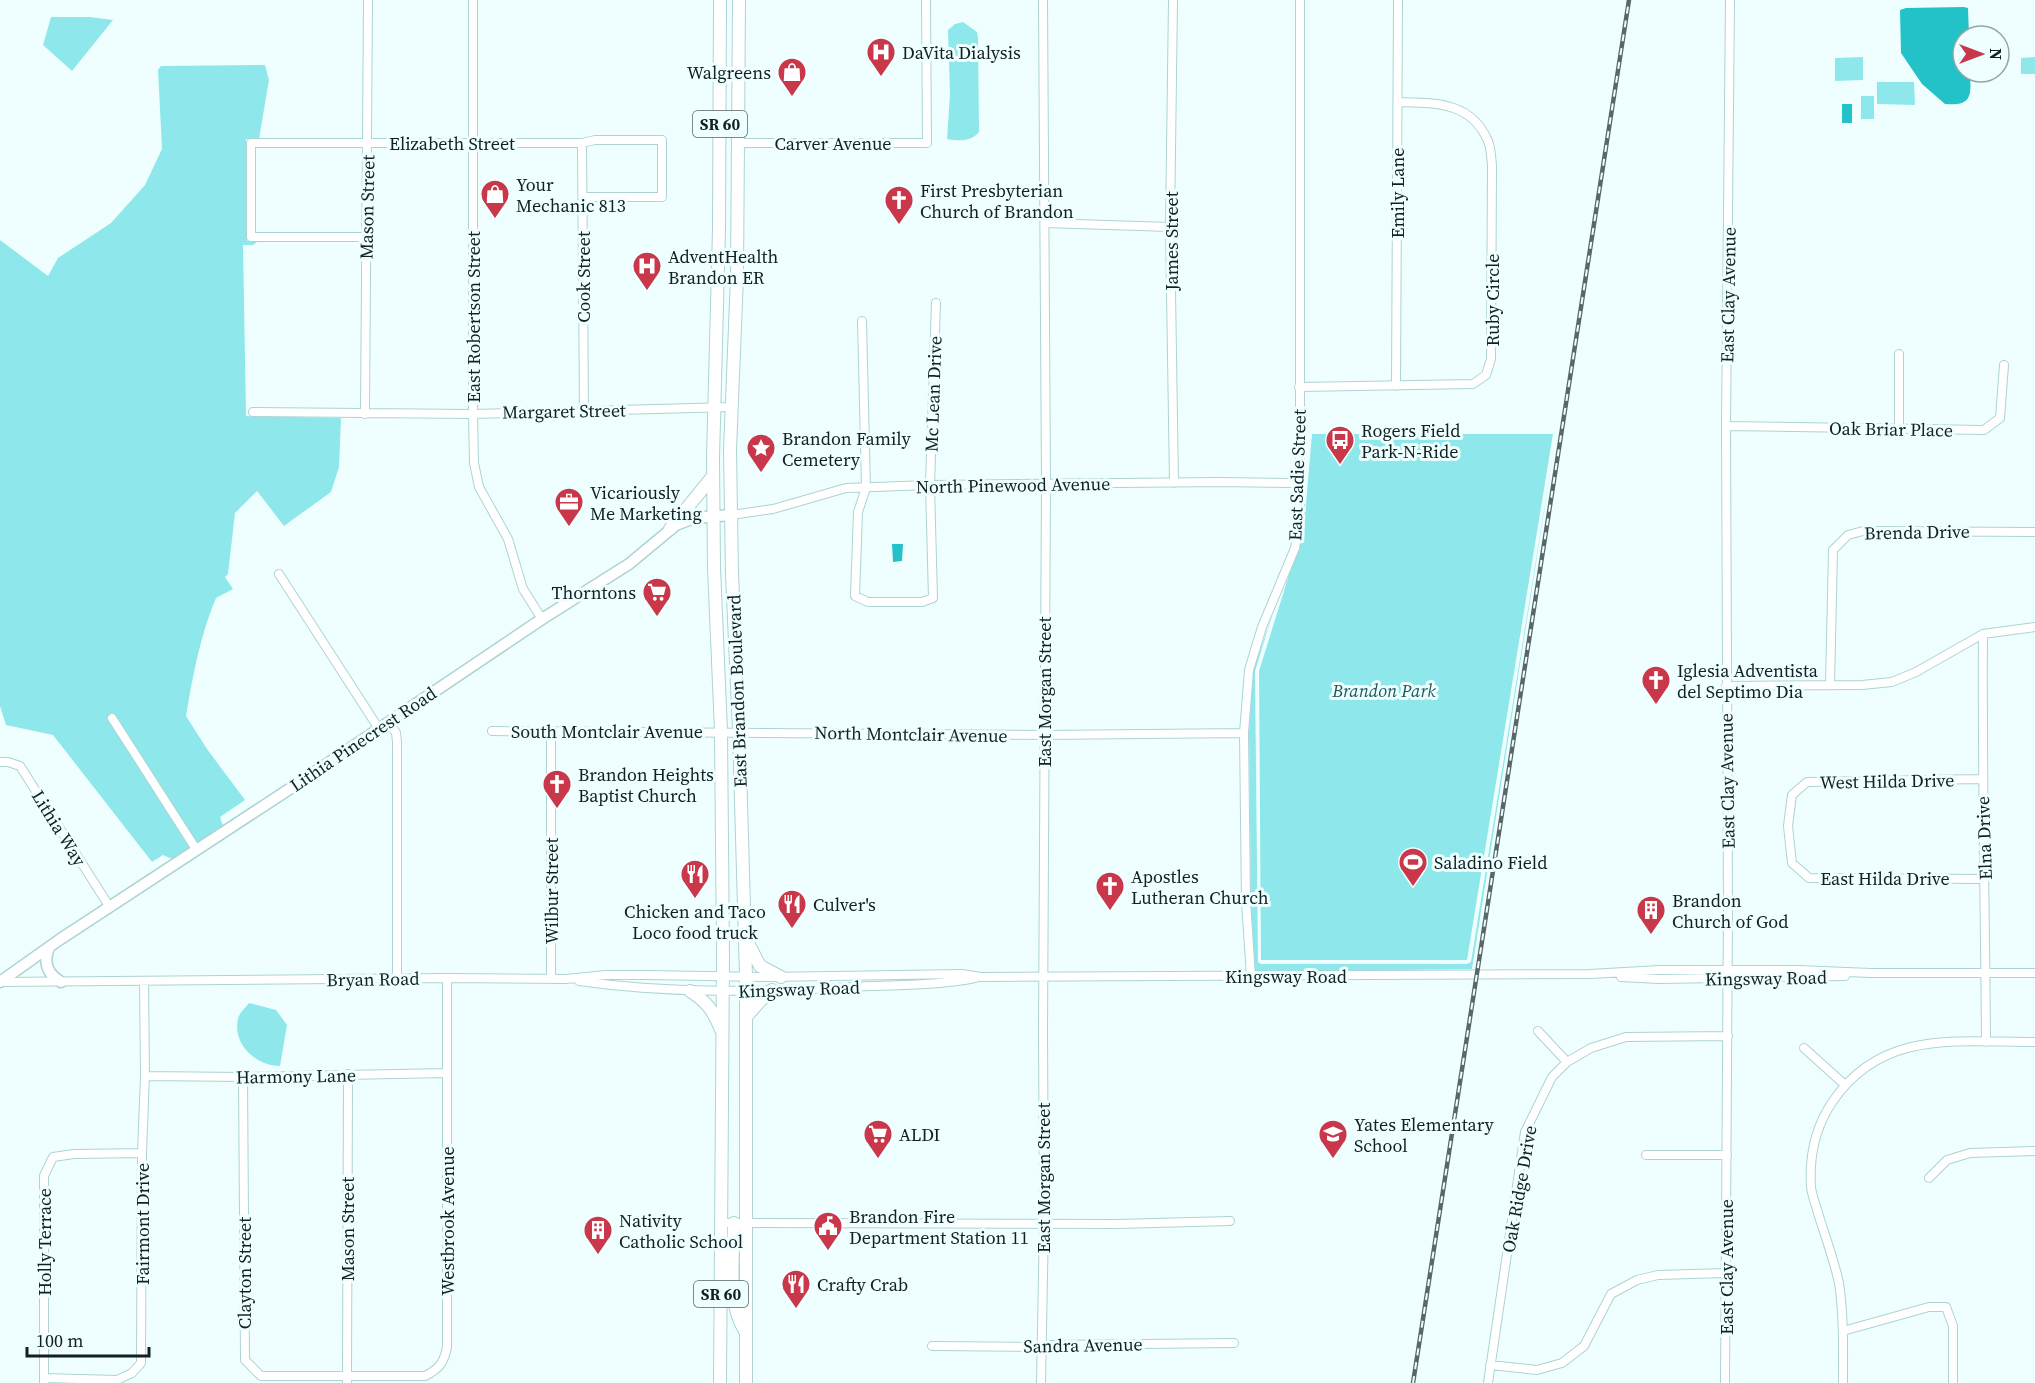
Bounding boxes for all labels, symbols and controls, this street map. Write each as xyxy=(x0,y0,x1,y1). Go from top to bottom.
north arrow xyxy=(1951,24,2011,84)
hospital icon: DaVita Dialysis xyxy=(865,36,897,78)
place label: DaVita Dialysis xyxy=(902,40,1021,65)
text: N xyxy=(1985,48,2007,60)
shop icon: Walgreens xyxy=(776,56,808,98)
place label: Walgreens xyxy=(687,60,771,85)
road number: SR 60 xyxy=(693,111,747,137)
street label: Elizabeth Street xyxy=(389,131,515,156)
street label: Carver Avenue xyxy=(774,131,892,156)
street label: Emily Lane xyxy=(1385,148,1410,238)
street label: Mason Street xyxy=(354,154,380,259)
place label: Your Mechanic 813 xyxy=(516,172,626,218)
shop icon: Your Mechanic 813 xyxy=(479,178,511,220)
place label: First Presbyterian Church of Brandon xyxy=(920,178,1074,224)
church icon: First Presbyterian Church of Brandon xyxy=(883,184,915,226)
street label: James Street xyxy=(1159,191,1184,292)
street label: East Clay Avenue xyxy=(1714,227,1742,363)
street label: East Robertson Street xyxy=(461,231,486,403)
street label: Cook Street xyxy=(571,231,596,323)
place label: AdventHealth Brandon ER xyxy=(668,244,778,290)
hospital icon: AdventHealth Brandon ER xyxy=(631,250,663,292)
street label: Ruby Circle xyxy=(1480,254,1505,346)
street label: Mc Lean Drive xyxy=(918,336,948,452)
street label: Margaret Street xyxy=(502,397,626,425)
street label: East Sadie Street xyxy=(1282,409,1312,541)
street label: Oak Briar Place xyxy=(1829,415,1953,443)
place label: Rogers Field Park-N-Ride xyxy=(1361,418,1460,464)
bus stop icon: Rogers Field Park-N-Ride xyxy=(1324,424,1356,466)
place label: Brandon Family Cemetery xyxy=(782,426,911,472)
place icon: Brandon Family Cemetery xyxy=(745,432,777,474)
street label: North Pinewood Avenue xyxy=(916,471,1110,499)
place label: Vicariously Me Marketing xyxy=(590,480,702,526)
office icon: Vicariously Me Marketing xyxy=(553,486,585,528)
street label: Brenda Drive xyxy=(1864,519,1970,545)
supermarket icon: Thorntons xyxy=(641,576,673,618)
place label: Thorntons xyxy=(552,580,636,605)
street label: East Brandon Boulevard xyxy=(721,594,753,788)
street label: East Morgan Street xyxy=(1032,616,1057,767)
place label: Iglesia Adventista del Septimo Dia xyxy=(1677,658,1819,704)
church icon: Iglesia Adventista del Septimo Dia xyxy=(1640,664,1672,706)
park label: Brandon Park xyxy=(1331,678,1436,703)
street label: Lithia Pinecrest Road xyxy=(285,681,441,797)
street label: East Clay Avenue xyxy=(1713,713,1741,849)
street label: South Montclair Avenue xyxy=(511,719,703,744)
street label: North Montclair Avenue xyxy=(814,720,1008,748)
place label: Brandon Heights Baptist Church xyxy=(578,762,714,808)
street label: West Hilda Drive xyxy=(1819,767,1955,795)
church icon: Brandon Heights Baptist Church xyxy=(541,768,573,810)
street label: Lithia Way xyxy=(26,785,93,871)
street label: Elna Drive xyxy=(1970,796,1998,880)
street label: Wilbur Street xyxy=(539,838,564,944)
sports icon: Saladino Field xyxy=(1397,846,1429,888)
place label: Saladino Field xyxy=(1434,850,1547,875)
restaurant icon: Chicken and Taco Loco food truck xyxy=(679,858,711,900)
place label: Apostles Lutheran Church xyxy=(1131,864,1269,910)
street label: East Hilda Drive xyxy=(1820,866,1950,891)
church icon: Apostles Lutheran Church xyxy=(1094,870,1126,912)
restaurant icon: Culver's xyxy=(776,888,808,930)
place label: Brandon Church of God xyxy=(1672,888,1788,934)
place label: Culver's xyxy=(813,892,876,917)
building icon: Brandon Church of God xyxy=(1635,894,1667,936)
place label: Chicken and Taco Loco food truck xyxy=(624,899,766,945)
street label: Kingsway Road xyxy=(1225,964,1347,989)
street label: Kingsway Road xyxy=(1705,964,1827,992)
street label: Bryan Road xyxy=(326,966,420,992)
street label: Kingsway Road xyxy=(738,974,860,1004)
street label: Harmony Lane xyxy=(236,1062,356,1090)
street label: East Morgan Street xyxy=(1031,1102,1056,1253)
place label: Yates Elementary School xyxy=(1354,1112,1494,1158)
supermarket icon: ALDI xyxy=(862,1118,894,1160)
school or university icon: Yates Elementary School xyxy=(1317,1118,1349,1160)
place label: ALDI xyxy=(899,1122,940,1147)
street label: Oak Ridge Drive xyxy=(1495,1123,1543,1255)
street label: Westbrook Avenue xyxy=(435,1146,460,1296)
street label: Fairmont Drive xyxy=(130,1163,155,1285)
street label: Mason Street xyxy=(335,1177,360,1281)
street label: Holly Terrace xyxy=(32,1188,57,1296)
street label: East Clay Avenue xyxy=(1714,1199,1739,1335)
place label: Brandon Fire Department Station 11 xyxy=(849,1204,1029,1250)
place label: Nativity Catholic School xyxy=(619,1208,743,1254)
public building icon: Brandon Fire Department Station 11 xyxy=(812,1210,844,1252)
building icon: Nativity Catholic School xyxy=(582,1214,614,1256)
street label: Clayton Street xyxy=(232,1217,257,1329)
restaurant icon: Crafty Crab xyxy=(780,1268,812,1310)
place label: Crafty Crab xyxy=(817,1272,908,1297)
road number: SR 60 xyxy=(694,1281,748,1307)
scale bar xyxy=(27,1320,148,1358)
text: 100 m xyxy=(36,1328,83,1353)
street label: Sandra Avenue xyxy=(1023,1331,1143,1359)

